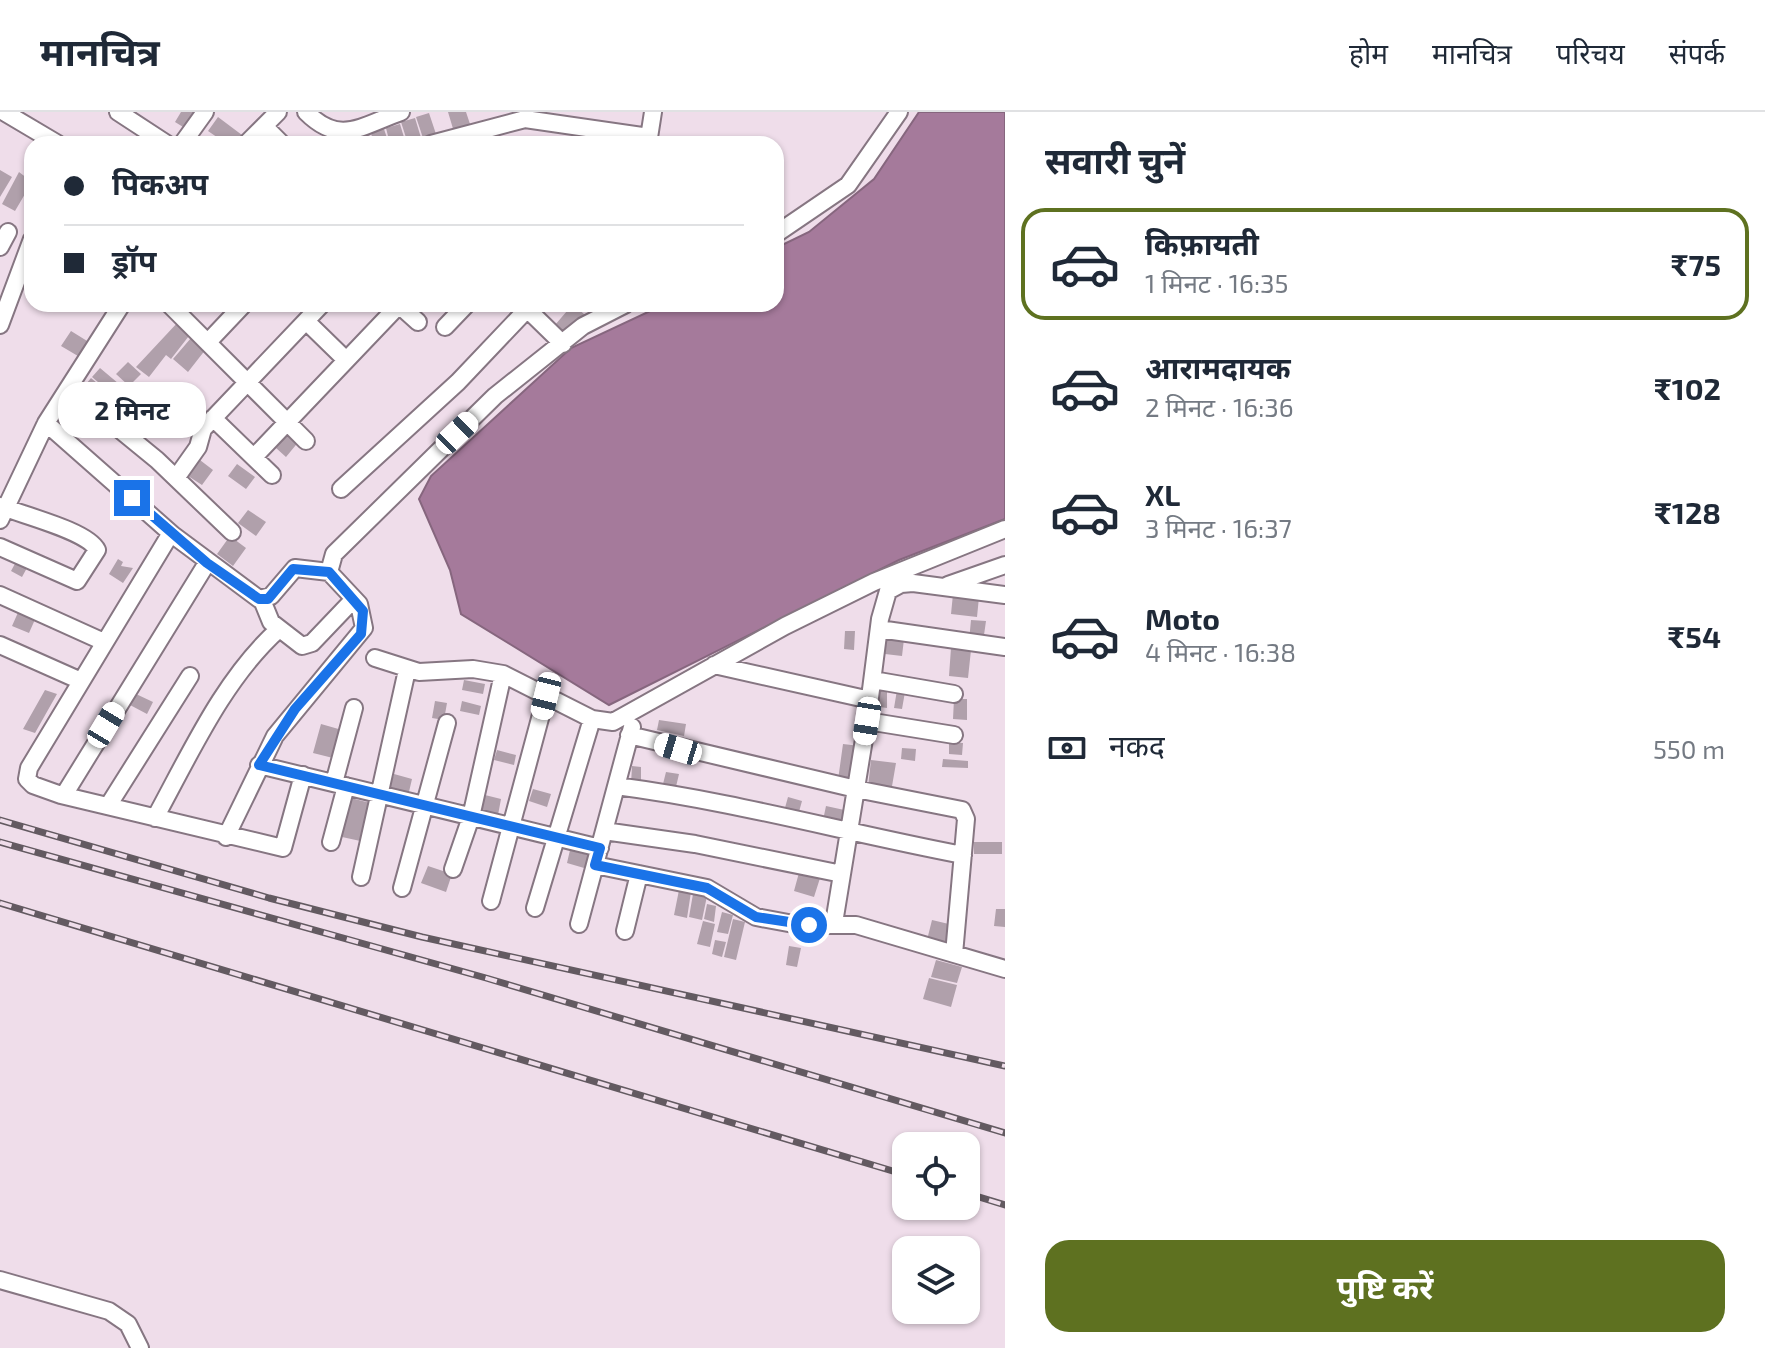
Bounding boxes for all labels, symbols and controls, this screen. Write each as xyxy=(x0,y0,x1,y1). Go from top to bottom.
text: मानचित्र xyxy=(40,28,160,74)
text: होम xyxy=(1349,36,1388,70)
text: मानचित्र xyxy=(1432,36,1512,70)
text: परिचय xyxy=(1556,36,1625,70)
text: संपर्क xyxy=(1669,36,1725,70)
text: सवारी चुनें xyxy=(1045,138,1185,181)
text: पिकअप xyxy=(112,165,208,201)
text: किफ़ायती xyxy=(1145,225,1259,261)
icon: car xyxy=(1049,228,1121,300)
text: ड्रॉप xyxy=(112,242,156,278)
text: ₹75 xyxy=(1671,246,1721,282)
text: 1 मिनट · 16:35 xyxy=(1145,267,1288,298)
text: आरामदायक xyxy=(1145,349,1291,385)
icon: car xyxy=(1049,352,1121,424)
text: ₹102 xyxy=(1654,370,1721,406)
callout: 2 मिनट xyxy=(58,382,206,438)
text: 2 मिनट · 16:36 xyxy=(1145,391,1294,422)
text: 2 मिनट xyxy=(94,394,170,425)
car xyxy=(431,408,483,458)
icon: car xyxy=(1049,476,1121,548)
text: XL xyxy=(1145,476,1180,512)
route end xyxy=(114,480,150,516)
text: ₹128 xyxy=(1654,494,1721,530)
text: 3 मिनट · 16:37 xyxy=(1145,512,1292,543)
icon: car xyxy=(1049,600,1121,672)
text: Moto xyxy=(1145,600,1220,636)
text: ₹54 xyxy=(1668,618,1721,654)
text: 4 मिनट · 16:38 xyxy=(1145,636,1296,667)
car xyxy=(529,670,563,722)
car xyxy=(851,695,883,747)
car xyxy=(83,698,129,752)
icon: cash xyxy=(1045,726,1089,770)
text: नकद xyxy=(1109,727,1165,763)
car xyxy=(652,731,704,767)
text: 550 m xyxy=(1653,733,1725,764)
route start xyxy=(791,907,827,943)
map controls xyxy=(892,1132,980,1324)
button: locate xyxy=(892,1132,980,1220)
button: layers xyxy=(892,1236,980,1324)
button: पुष्टि करें xyxy=(1045,1240,1725,1332)

